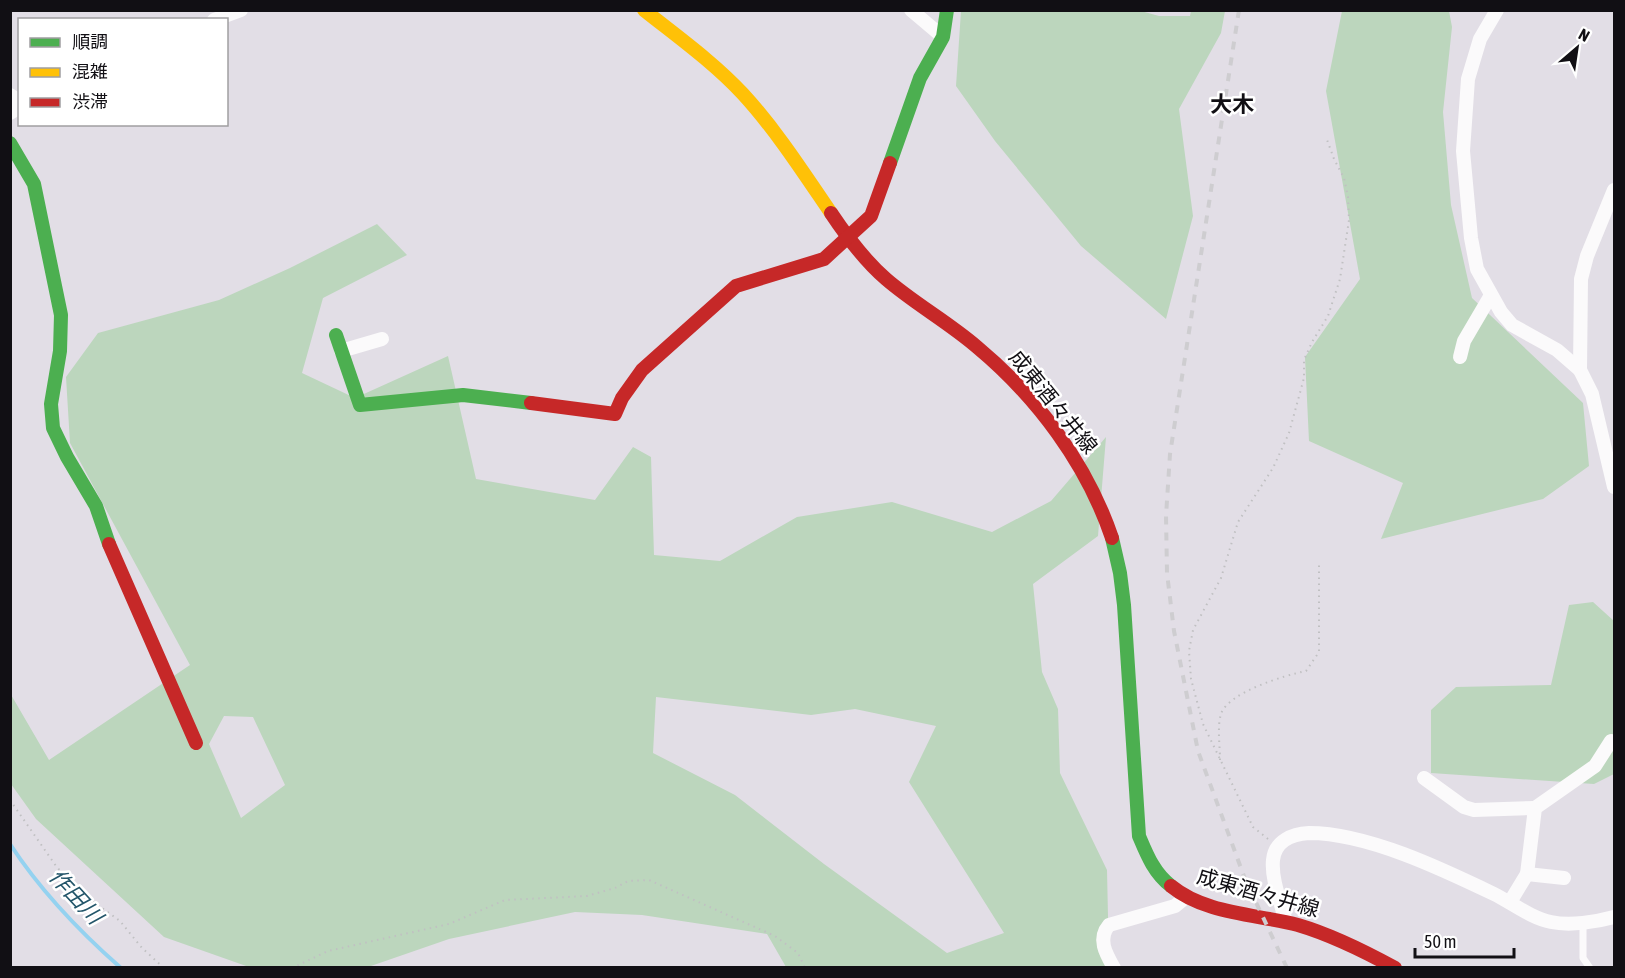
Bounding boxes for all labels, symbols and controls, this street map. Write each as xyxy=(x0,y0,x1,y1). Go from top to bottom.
legend xyxy=(18,18,228,126)
north arrow xyxy=(1547,18,1607,78)
text: N xyxy=(1576,25,1593,45)
text: 順調 xyxy=(72,31,108,52)
text: 混雑 xyxy=(72,61,108,82)
text: 渋滞 xyxy=(72,91,108,112)
district label: 大木 xyxy=(1210,91,1254,117)
street label: 成東酒々井線 xyxy=(1005,345,1103,458)
water label: 作田川 xyxy=(44,863,109,930)
street label: 成東酒々井線 xyxy=(1194,863,1322,921)
scale bar xyxy=(1415,921,1514,959)
text: 50 m xyxy=(1424,931,1456,952)

